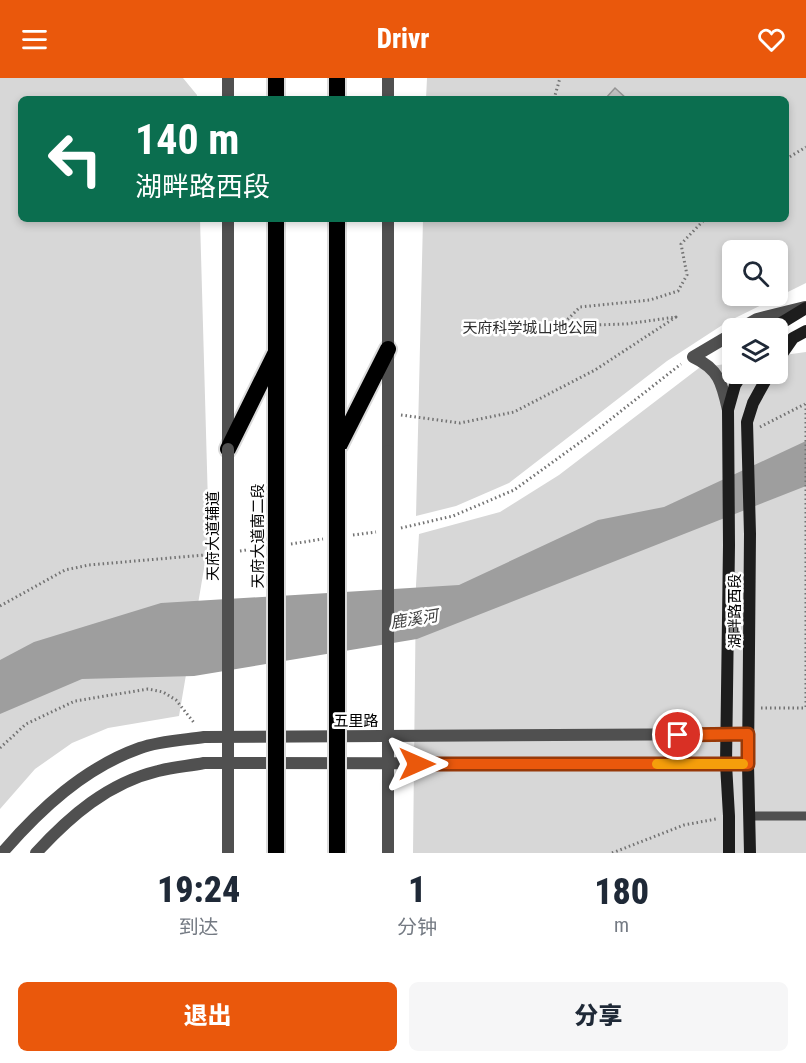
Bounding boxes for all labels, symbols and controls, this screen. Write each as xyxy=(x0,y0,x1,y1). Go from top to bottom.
icon: menu xyxy=(18,23,51,56)
text: Drivr xyxy=(377,23,429,55)
icon: heart xyxy=(755,23,788,56)
text: 140 m xyxy=(135,115,240,164)
icon: left xyxy=(36,120,114,198)
text: 湖畔路西段 xyxy=(135,171,270,203)
map controls xyxy=(722,240,788,384)
button: search xyxy=(722,240,788,306)
button: layers xyxy=(722,318,788,384)
park label: 天府科学城山地公园 xyxy=(462,319,598,337)
street label: 天府大道南二段 xyxy=(249,483,267,589)
street label: 天府大道辅道 xyxy=(204,491,222,581)
street label: 湖畔路西段 xyxy=(726,573,744,649)
water label: 鹿溪河 xyxy=(389,605,442,632)
pin xyxy=(652,709,703,760)
street label: 五里路 xyxy=(333,712,379,730)
icon: arrive xyxy=(661,718,694,751)
position arrow xyxy=(385,732,449,796)
text: 19:24 xyxy=(157,869,240,911)
text: 1 xyxy=(408,869,426,911)
text: 180 xyxy=(594,871,649,913)
text: m xyxy=(614,913,629,937)
text: 到达 xyxy=(179,915,219,939)
text: 分钟 xyxy=(397,915,437,939)
button: 退出 xyxy=(18,982,397,1051)
button: 分享 xyxy=(409,982,788,1051)

